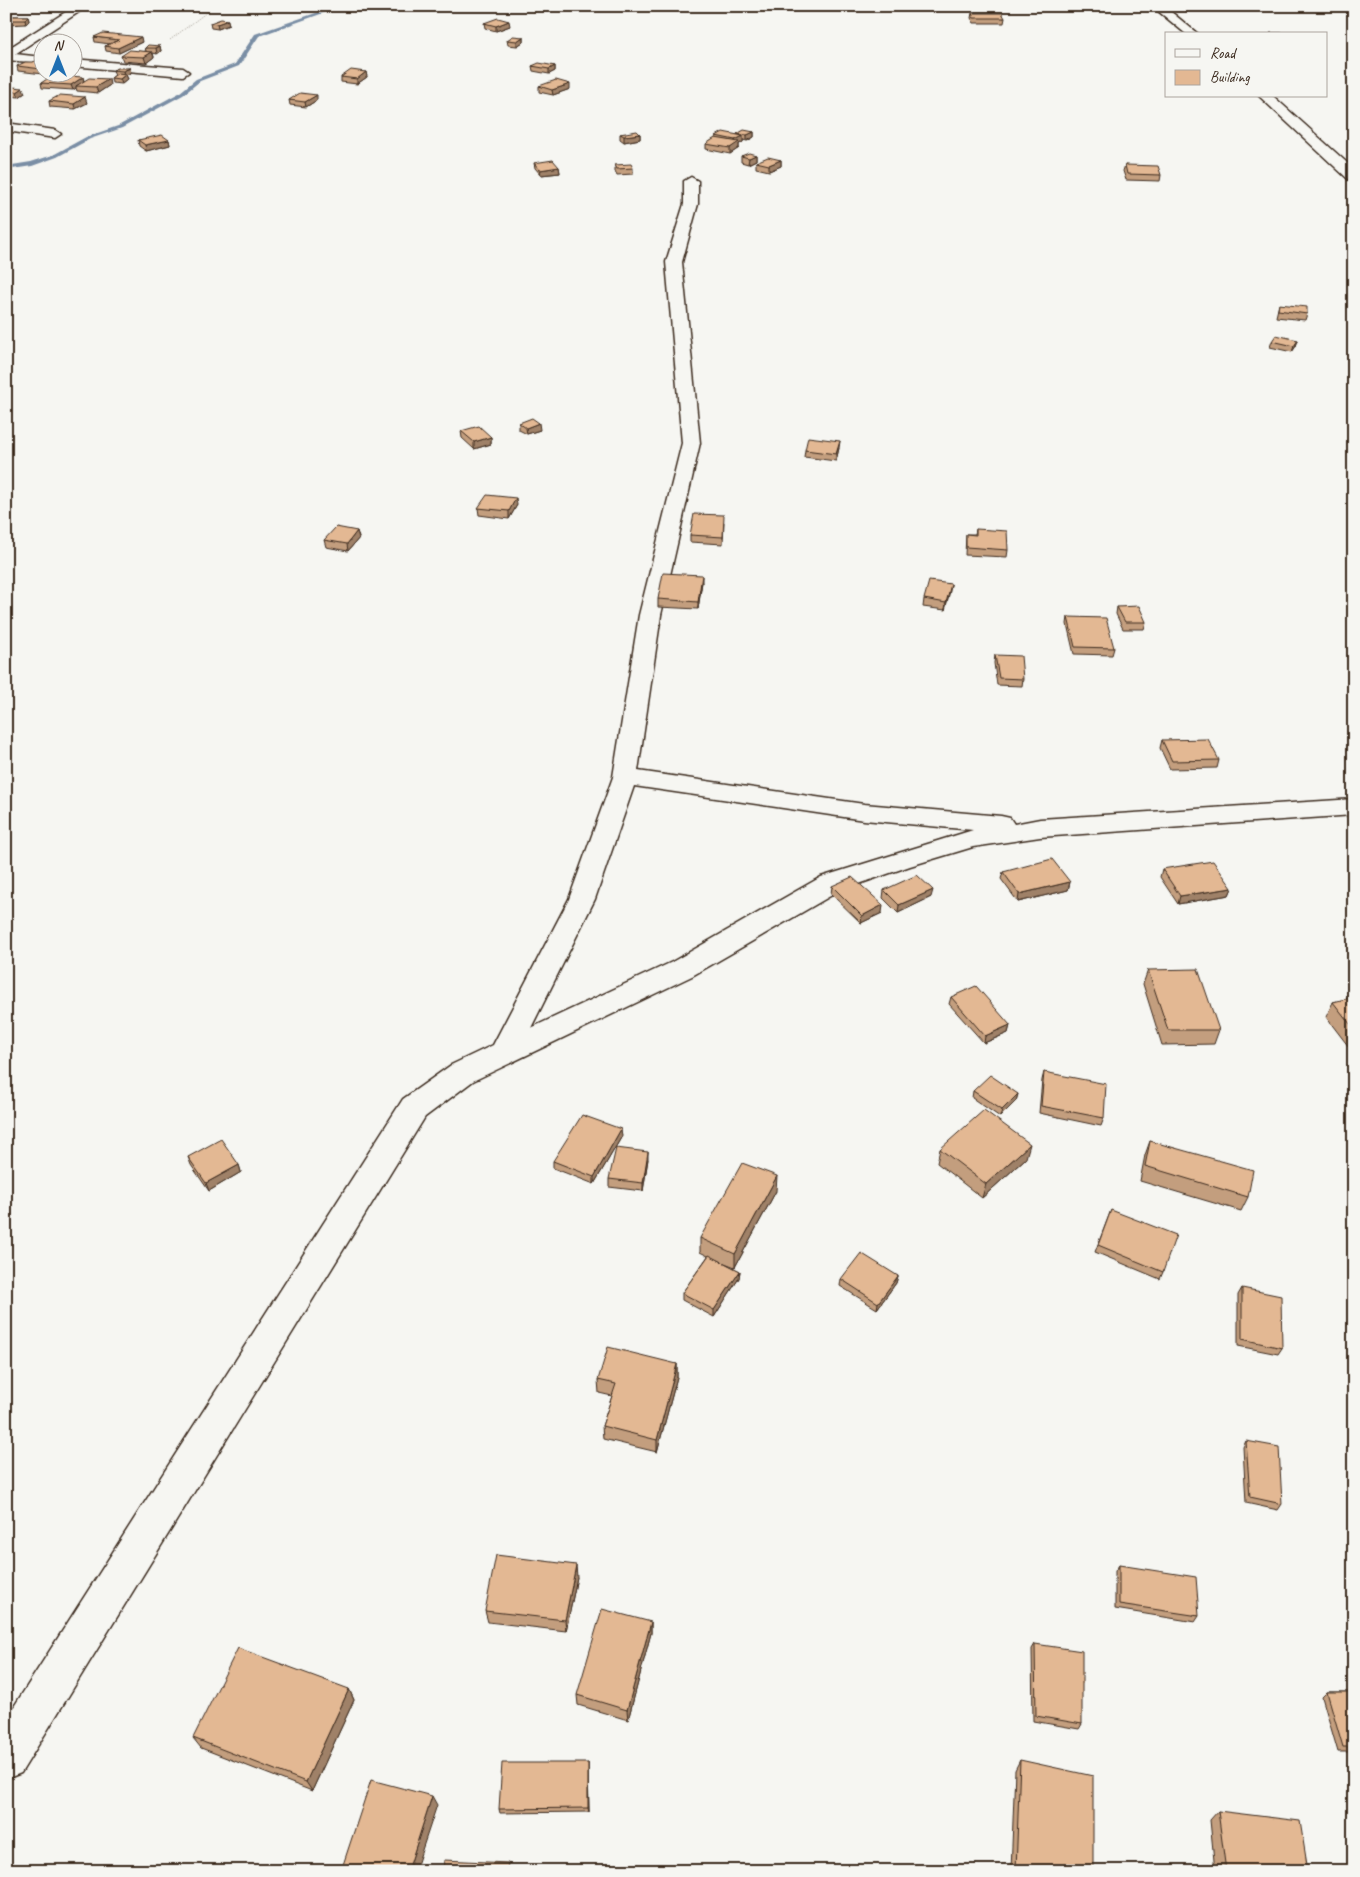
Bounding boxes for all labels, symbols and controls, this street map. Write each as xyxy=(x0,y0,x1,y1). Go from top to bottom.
north arrow xyxy=(32,32,82,82)
legend xyxy=(1165,32,1328,98)
text: N xyxy=(54,37,65,54)
text: Road xyxy=(1210,44,1237,63)
text: Building xyxy=(1210,68,1250,87)

